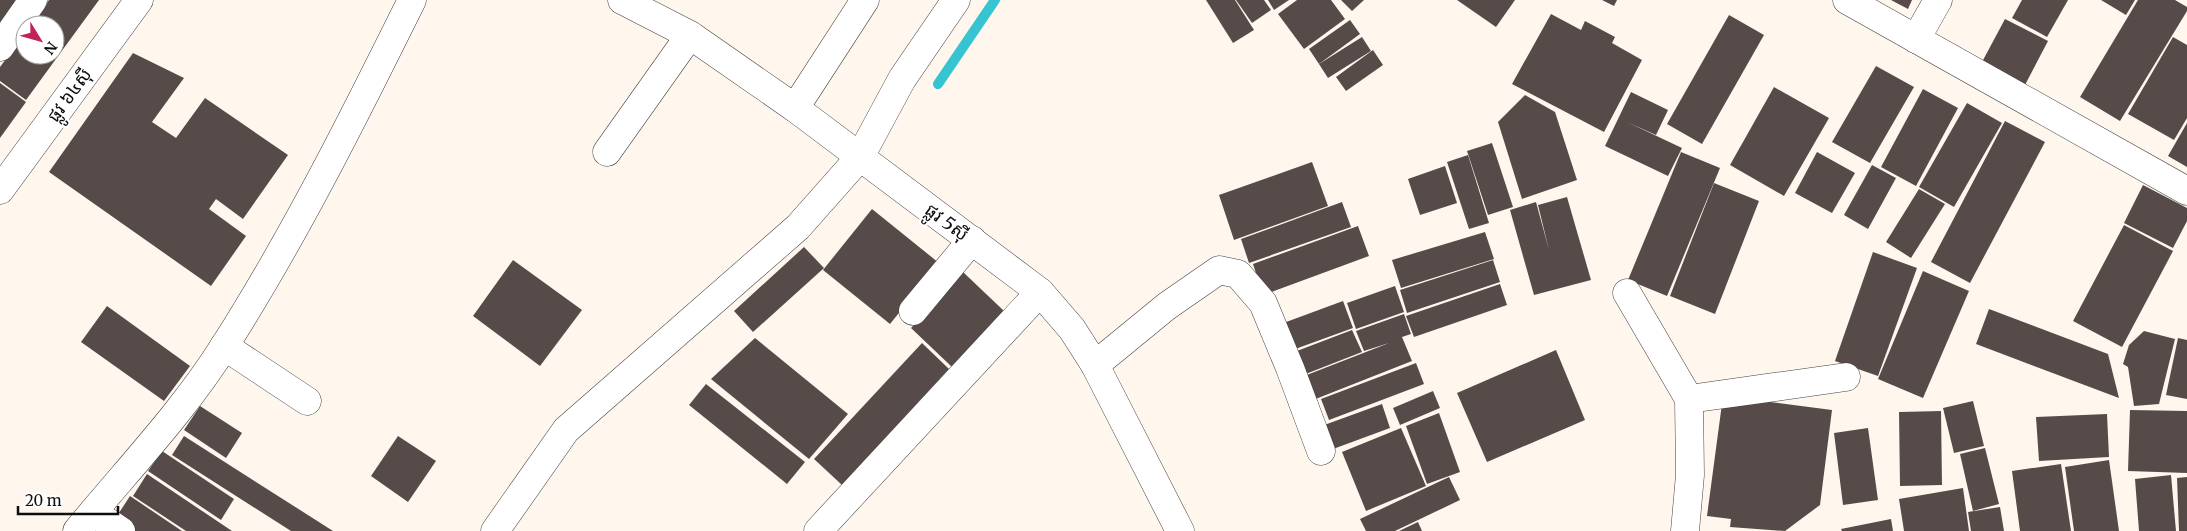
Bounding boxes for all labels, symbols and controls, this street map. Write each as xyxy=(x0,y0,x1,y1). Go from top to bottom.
north arrow xyxy=(15,15,65,65)
text: N xyxy=(40,38,61,58)
street label: ផ្លូវ ៦៤ស៊ី xyxy=(42,64,101,130)
street label: ផ្លូវ 5ស៊ី xyxy=(917,198,973,250)
scale bar xyxy=(18,484,118,516)
text: 20 m xyxy=(25,491,62,510)

